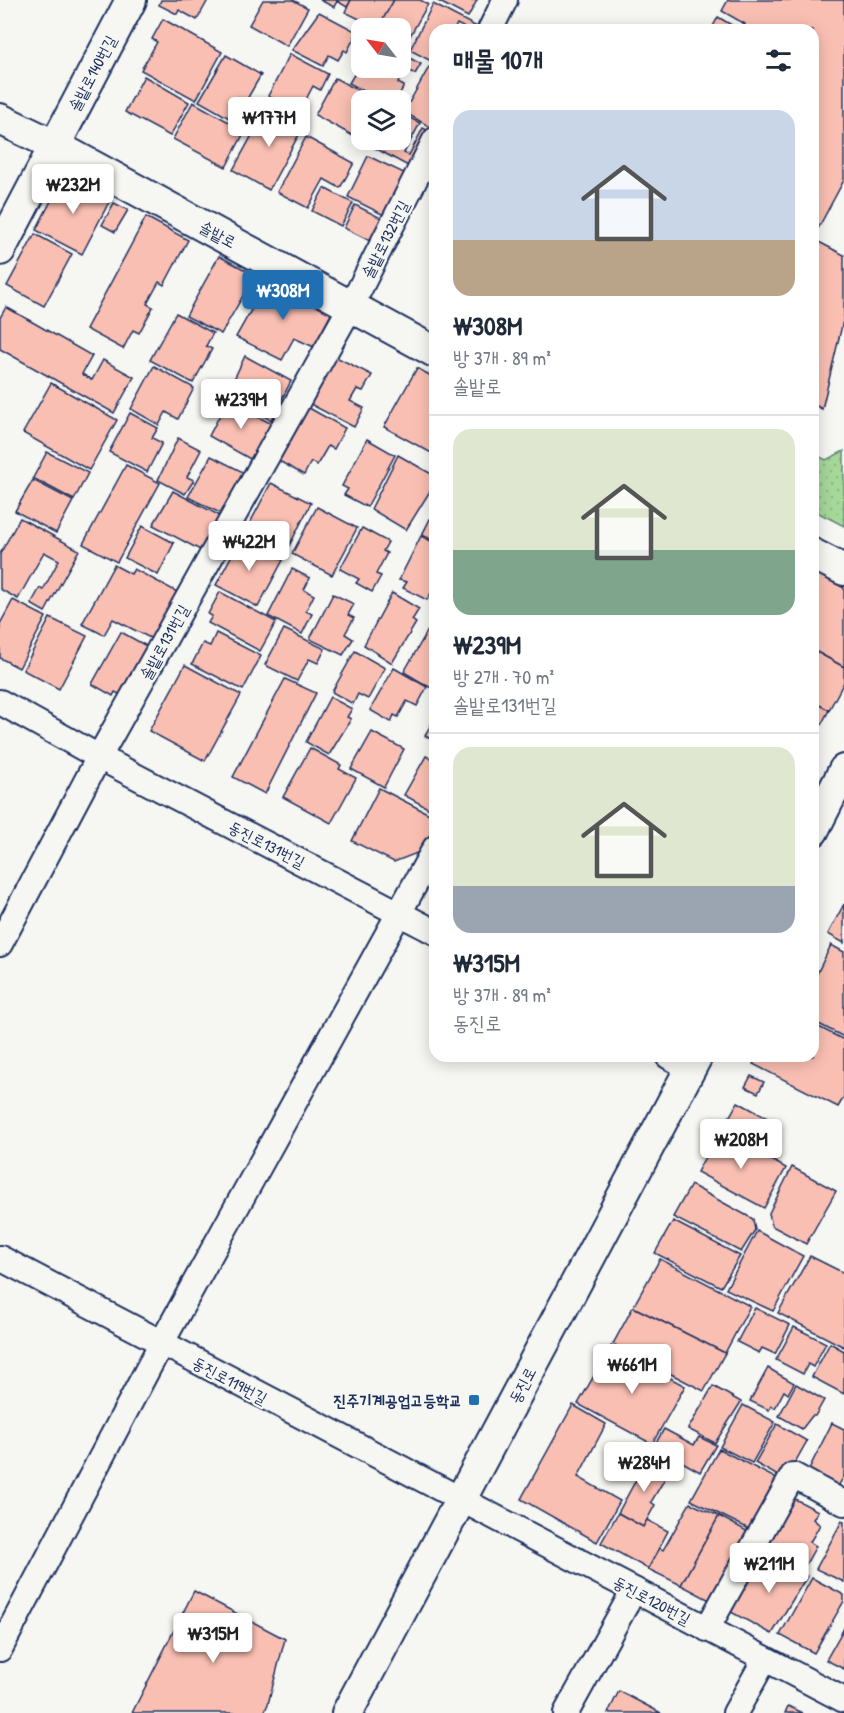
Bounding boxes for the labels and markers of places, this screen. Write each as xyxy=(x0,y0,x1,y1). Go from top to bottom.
pin: ₩177M xyxy=(227,97,311,148)
pin: ₩232M xyxy=(31,164,115,215)
pin: ₩308M xyxy=(241,270,325,321)
pin: ₩239M xyxy=(199,379,283,430)
pin: ₩422M xyxy=(207,521,291,572)
pin: ₩208M xyxy=(699,1119,783,1170)
pin: ₩661M xyxy=(590,1344,674,1395)
place label: 진주기계공업고등학교 xyxy=(333,1389,462,1411)
marker: 진주기계공업고등학교 xyxy=(467,1393,481,1407)
pin: ₩284M xyxy=(602,1442,686,1493)
pin: ₩211M xyxy=(727,1543,811,1594)
pin: ₩315M xyxy=(171,1613,255,1664)

